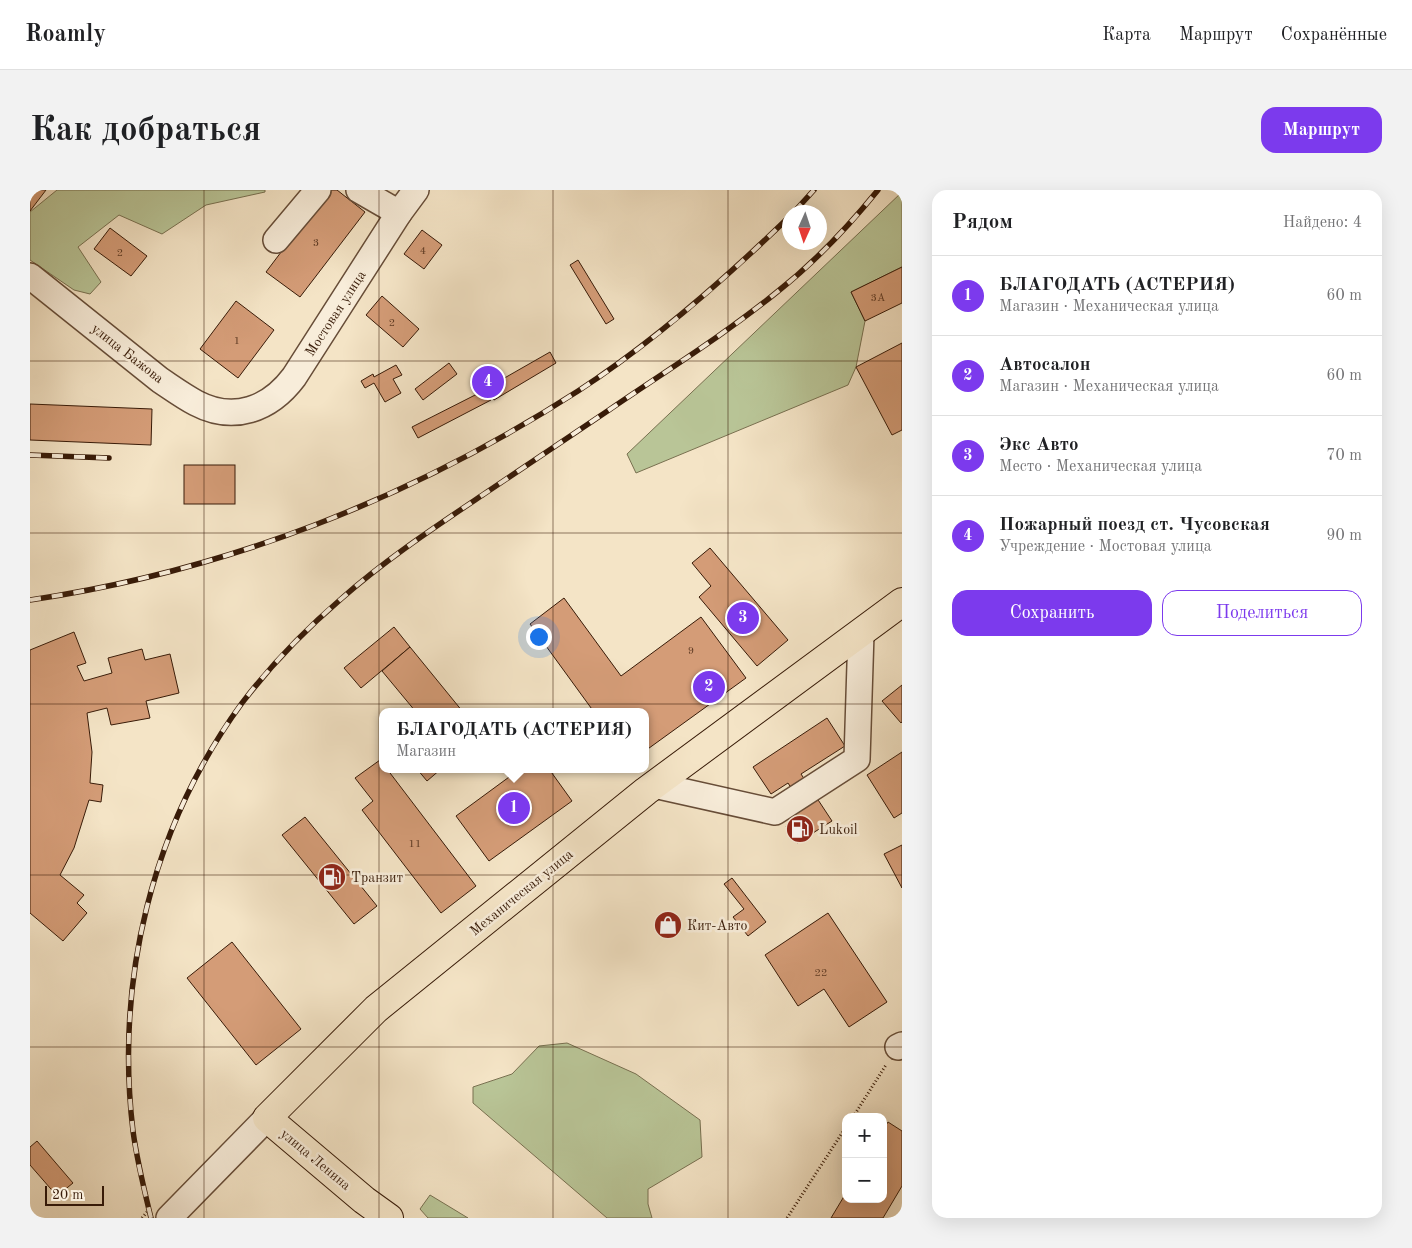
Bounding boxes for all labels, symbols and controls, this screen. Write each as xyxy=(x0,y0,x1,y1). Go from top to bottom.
text: Roamly xyxy=(25,23,106,47)
text: Карта xyxy=(1102,26,1151,44)
text: Маршрут xyxy=(1179,26,1253,44)
text: Сохранённые xyxy=(1281,26,1387,44)
button: Маршрут xyxy=(1261,107,1382,153)
text: Как добраться xyxy=(30,113,261,148)
north arrow xyxy=(782,205,827,250)
text: Рядом xyxy=(952,212,1013,233)
text: Найдено: 4 xyxy=(1283,215,1362,231)
house number: 3 xyxy=(313,238,319,249)
house number: 4 xyxy=(420,246,426,257)
house number: 2 xyxy=(117,248,123,259)
street label: Мостовая улица xyxy=(303,268,369,359)
text: БЛАГОДАТЬ (АСТЕРИЯ) xyxy=(999,276,1235,295)
text: 1 xyxy=(963,288,973,304)
text: 60 m xyxy=(1326,288,1362,304)
house number: 3А xyxy=(871,293,886,304)
text: Магазин · Механическая улица xyxy=(999,299,1219,315)
house number: 2 xyxy=(389,318,395,329)
street label: улица Бажова xyxy=(89,321,166,386)
house number: 1 xyxy=(234,336,240,347)
text: Автосалон xyxy=(999,356,1090,375)
pin: 4 xyxy=(472,363,504,401)
text: 2 xyxy=(963,368,973,384)
text: 60 m xyxy=(1326,368,1362,384)
text: Магазин · Механическая улица xyxy=(999,379,1219,395)
text: Экс Авто xyxy=(999,436,1079,455)
text: 3 xyxy=(963,448,973,464)
text: 70 m xyxy=(1326,448,1362,464)
text: Место · Механическая улица xyxy=(999,459,1202,475)
text: Пожарный поезд ст. Чусовская xyxy=(999,516,1270,535)
text: 4 xyxy=(963,528,973,544)
text: 90 m xyxy=(1326,528,1362,544)
text: Учреждение · Мостовая улица xyxy=(999,539,1212,555)
button: Сохранить xyxy=(952,590,1152,636)
button: Поделиться xyxy=(1162,590,1362,636)
pin: 3 xyxy=(727,599,759,637)
your location xyxy=(526,624,552,650)
house number: 9 xyxy=(688,646,694,657)
pin: 2 xyxy=(693,668,725,706)
popup xyxy=(379,708,649,773)
text: БЛАГОДАТЬ (АСТЕРИЯ) xyxy=(396,721,632,740)
text: Магазин xyxy=(396,744,456,760)
pin: 1 xyxy=(498,789,530,827)
fuel station icon: Lukoil xyxy=(785,814,815,844)
place label: Lukoil xyxy=(819,823,858,837)
house number: 11 xyxy=(409,839,421,850)
street label: Механическая улица xyxy=(467,847,576,939)
fuel station icon: Транзит xyxy=(317,862,347,892)
place label: Транзит xyxy=(351,871,403,885)
shop icon: Кит-Авто xyxy=(653,910,683,940)
place label: Кит-Авто xyxy=(687,919,748,933)
house number: 22 xyxy=(815,968,827,979)
map controls xyxy=(842,1113,887,1203)
button: + xyxy=(842,1113,887,1158)
street label: улица Ленина xyxy=(278,1126,353,1193)
button: − xyxy=(842,1158,887,1203)
scale bar xyxy=(45,1183,104,1206)
text: 20 m xyxy=(52,1188,83,1202)

